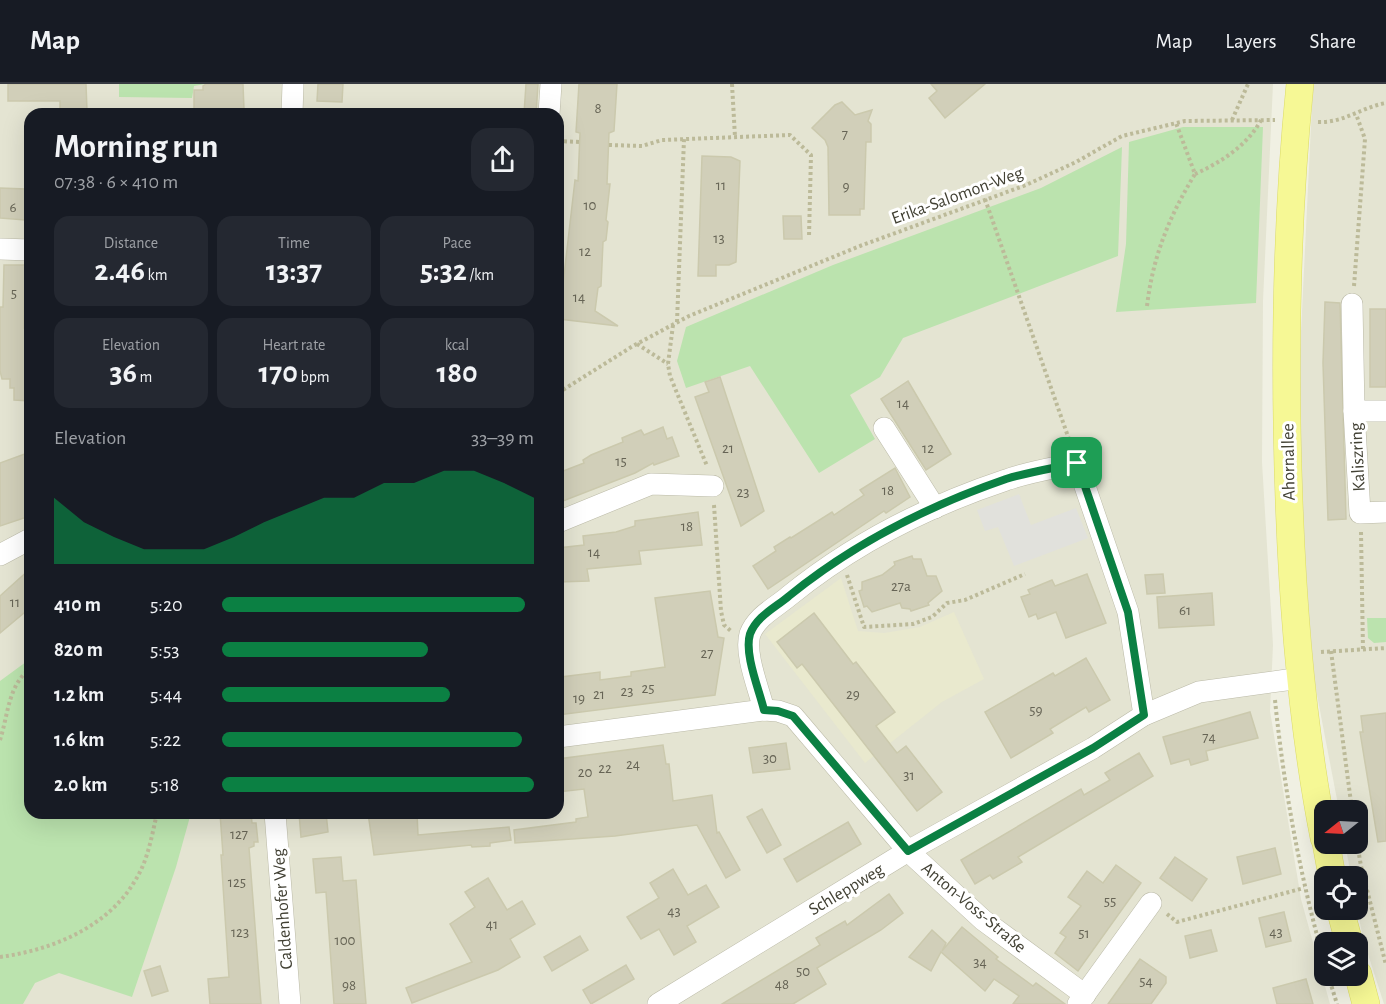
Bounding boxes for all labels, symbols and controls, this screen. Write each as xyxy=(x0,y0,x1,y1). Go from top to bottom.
text: Map xyxy=(30,27,80,55)
text: Map xyxy=(1156,31,1192,52)
text: Layers xyxy=(1225,31,1276,52)
text: Share xyxy=(1309,31,1356,52)
house number: 8 xyxy=(594,101,602,116)
house number: 7 xyxy=(842,127,848,142)
button: share xyxy=(471,128,534,191)
text: Morning run xyxy=(54,131,218,164)
street label: Erika-Salomon-Weg xyxy=(889,164,1026,228)
text: 07:38 · 6 × 410 m xyxy=(54,172,178,192)
house number: 11 xyxy=(716,178,726,193)
house number: 9 xyxy=(842,179,850,194)
house number: 10 xyxy=(583,198,597,213)
house number: 6 xyxy=(9,200,17,215)
house number: 13 xyxy=(713,231,725,246)
text: Distance xyxy=(104,235,158,251)
text: Time xyxy=(278,235,310,251)
text: Pace xyxy=(443,235,471,251)
house number: 12 xyxy=(579,244,591,259)
text: 2.46 xyxy=(94,256,145,286)
text: 13:37 xyxy=(266,256,322,286)
text: 5:32 xyxy=(420,256,467,286)
text: km xyxy=(145,267,168,283)
text: /km xyxy=(467,267,494,283)
house number: 5 xyxy=(11,286,17,301)
house number: 14 xyxy=(573,290,585,305)
text: Elevation xyxy=(102,337,160,353)
text: Heart rate xyxy=(263,337,325,353)
text: kcal xyxy=(445,337,469,353)
text: 36 xyxy=(110,358,137,388)
text: 170 xyxy=(258,358,298,388)
text: 180 xyxy=(436,358,478,388)
text: m xyxy=(137,369,152,385)
text: bpm xyxy=(298,369,330,385)
house number: 14 xyxy=(897,396,909,411)
street label: Kaliszring xyxy=(1347,422,1369,492)
street label: Ahornallee xyxy=(1279,423,1299,501)
text: Elevation xyxy=(54,428,126,448)
text: 33–39 m xyxy=(471,428,534,448)
pin xyxy=(1051,437,1102,488)
house number: 21 xyxy=(722,441,734,456)
house number: 12 xyxy=(922,441,934,456)
icon: arrive xyxy=(1060,446,1093,479)
house number: 15 xyxy=(615,454,627,469)
house number: 18 xyxy=(882,483,894,498)
house number: 23 xyxy=(736,485,750,500)
house number: 18 xyxy=(681,519,693,534)
house number: 14 xyxy=(588,545,600,560)
house number: 27a xyxy=(891,579,911,594)
house number: 11 xyxy=(10,595,20,610)
text: 410 m xyxy=(54,595,101,615)
text: 5:20 xyxy=(150,595,183,615)
house number: 61 xyxy=(1179,603,1191,618)
text: 820 m xyxy=(54,640,103,660)
text: 5:53 xyxy=(150,640,180,660)
house number: 27 xyxy=(700,646,714,661)
house number: 25 xyxy=(641,681,655,696)
house number: 23 xyxy=(620,684,634,699)
text: 1.2 km xyxy=(54,685,104,705)
text: 5:44 xyxy=(150,685,182,705)
house number: 21 xyxy=(593,687,605,702)
house number: 29 xyxy=(846,687,860,702)
house number: 19 xyxy=(573,691,585,706)
house number: 59 xyxy=(1029,703,1043,718)
text: 1.6 km xyxy=(54,730,105,750)
text: 5:22 xyxy=(150,730,181,750)
house number: 74 xyxy=(1202,730,1216,745)
house number: 30 xyxy=(763,751,777,766)
house number: 24 xyxy=(626,757,640,772)
house number: 22 xyxy=(598,761,612,776)
house number: 20 xyxy=(578,765,592,780)
house number: 31 xyxy=(903,768,915,783)
text: 2.0 km xyxy=(54,775,107,795)
text: 5:18 xyxy=(150,775,179,795)
north arrow xyxy=(1314,800,1368,854)
map controls xyxy=(1314,800,1368,986)
house number: 127 xyxy=(230,827,248,842)
street label: Caldenhofer Weg xyxy=(270,848,296,970)
street label: Anton-Voss-Straße xyxy=(918,859,1029,957)
street label: Schleppweg xyxy=(806,860,887,919)
button: locate xyxy=(1314,866,1368,920)
house number: 125 xyxy=(228,875,246,890)
house number: 55 xyxy=(1104,894,1116,909)
house number: 43 xyxy=(667,904,681,919)
house number: 41 xyxy=(486,917,498,932)
house number: 123 xyxy=(231,925,249,940)
house number: 43 xyxy=(1269,925,1283,940)
house number: 51 xyxy=(1078,926,1090,941)
button: layers xyxy=(1314,932,1368,986)
house number: 100 xyxy=(334,933,356,948)
house number: 34 xyxy=(973,955,987,970)
house number: 50 xyxy=(796,964,810,979)
house number: 54 xyxy=(1139,974,1153,989)
house number: 48 xyxy=(775,977,789,992)
house number: 98 xyxy=(342,978,356,993)

